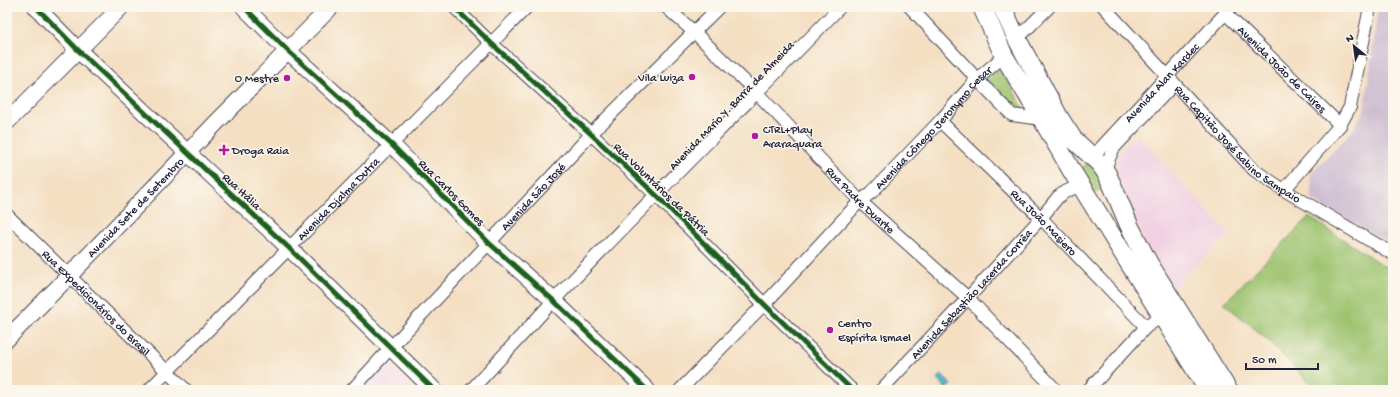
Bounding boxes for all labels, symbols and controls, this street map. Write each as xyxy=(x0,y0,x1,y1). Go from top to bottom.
street label: Avenida João de Caires xyxy=(1234,24,1329,117)
north arrow xyxy=(1334,26,1374,66)
text: N xyxy=(1344,32,1356,46)
street label: Avenida Mario Y. Barra de Almeida xyxy=(667,39,798,174)
street label: Avenida Alan Kardec xyxy=(1123,40,1204,126)
street label: Avenida Cônego Jeronymo Cesar xyxy=(873,63,997,193)
place label: Vila Luiza xyxy=(637,72,684,86)
marker: Vila Luiza xyxy=(687,72,697,82)
place label: O Mestre xyxy=(235,73,280,87)
marker: O Mestre xyxy=(282,73,292,83)
street label: Rua Capitão José Sabino Sampaio xyxy=(1170,83,1302,207)
place label: CTRL+Play Araraquara xyxy=(763,124,823,152)
marker: CTRL+Play Araraquara xyxy=(750,131,760,141)
street label: Rua Voluntários da Pátria xyxy=(610,141,712,240)
marker: Droga Raia xyxy=(219,145,229,155)
place label: Droga Raia xyxy=(231,145,289,159)
street label: Avenida Sete de Setembro xyxy=(85,155,188,261)
street label: Avenida Djalma Dutra xyxy=(295,155,384,245)
street label: Rua Carlos Gomes xyxy=(415,157,487,230)
street label: Avenida São José xyxy=(499,160,570,234)
street label: Rua Padre Duarte xyxy=(822,164,897,238)
street label: Rua Itália xyxy=(218,171,263,214)
street label: Rua João Masiero xyxy=(1006,187,1079,260)
street label: Avenida Sebastião Lacerda Corrêa xyxy=(909,227,1037,363)
street label: Rua Expedicionários do Brasil xyxy=(38,248,152,360)
place label: Centro Espírita Ismael xyxy=(838,318,911,346)
marker: Centro Espírita Ismael xyxy=(825,325,835,335)
scale bar xyxy=(1246,345,1318,371)
text: 50 m xyxy=(1252,354,1277,368)

